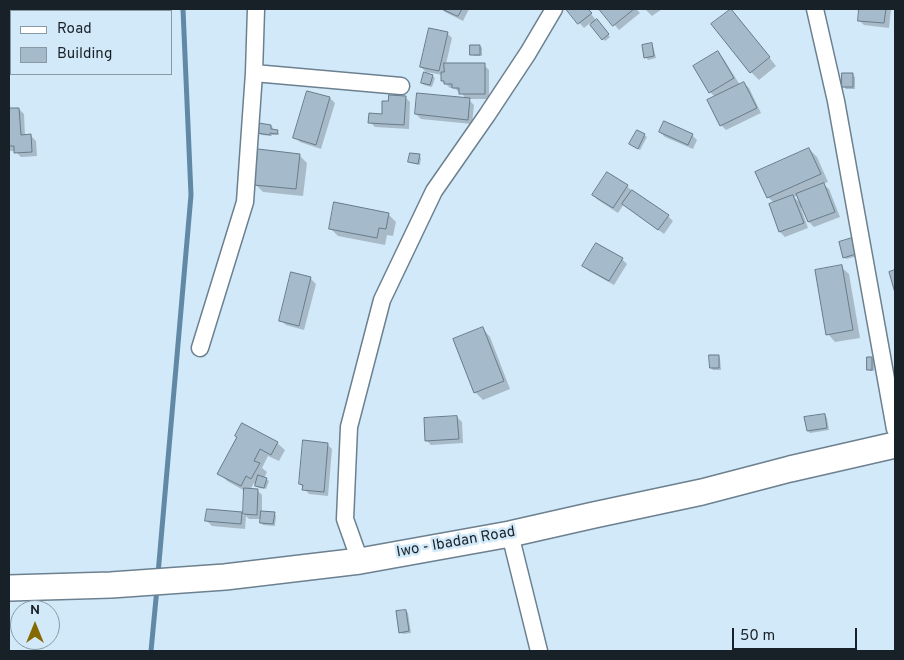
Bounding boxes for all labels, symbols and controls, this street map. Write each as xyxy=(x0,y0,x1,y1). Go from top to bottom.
legend xyxy=(10,10,172,75)
text: Road xyxy=(57,20,92,39)
text: Building xyxy=(57,45,112,64)
street label: Iwo - Ibadan Road xyxy=(395,524,517,562)
north arrow xyxy=(10,600,60,650)
text: N xyxy=(30,602,40,619)
scale bar xyxy=(734,618,859,650)
text: 50 m xyxy=(740,627,775,646)

